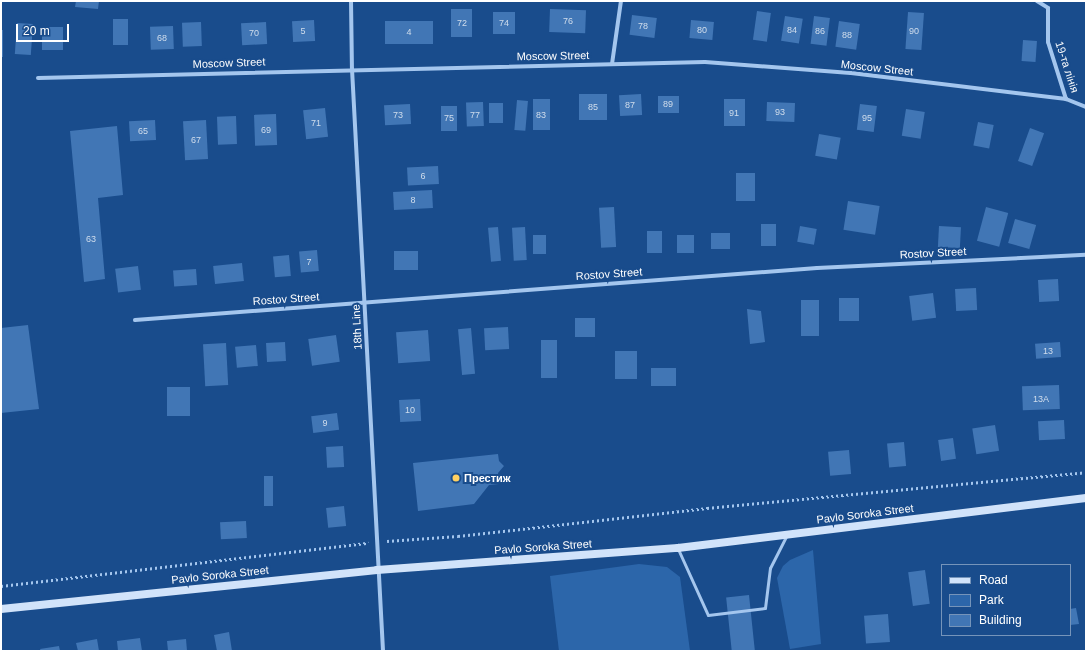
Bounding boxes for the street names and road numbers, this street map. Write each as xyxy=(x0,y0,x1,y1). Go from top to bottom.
street label: 19-та лінія xyxy=(1052,40,1082,94)
street label: Moscow Street xyxy=(517,49,589,63)
street label: Moscow Street xyxy=(192,55,266,71)
street label: Moscow Street xyxy=(840,58,914,78)
street label: Rostov Street xyxy=(899,245,967,261)
street label: Rostov Street xyxy=(575,265,643,283)
street label: Rostov Street xyxy=(252,290,320,308)
street label: 18th Line xyxy=(349,304,365,350)
street label: Pavlo Soroka Street xyxy=(816,501,914,527)
street label: Pavlo Soroka Street xyxy=(494,537,592,557)
street label: Pavlo Soroka Street xyxy=(171,563,269,587)

